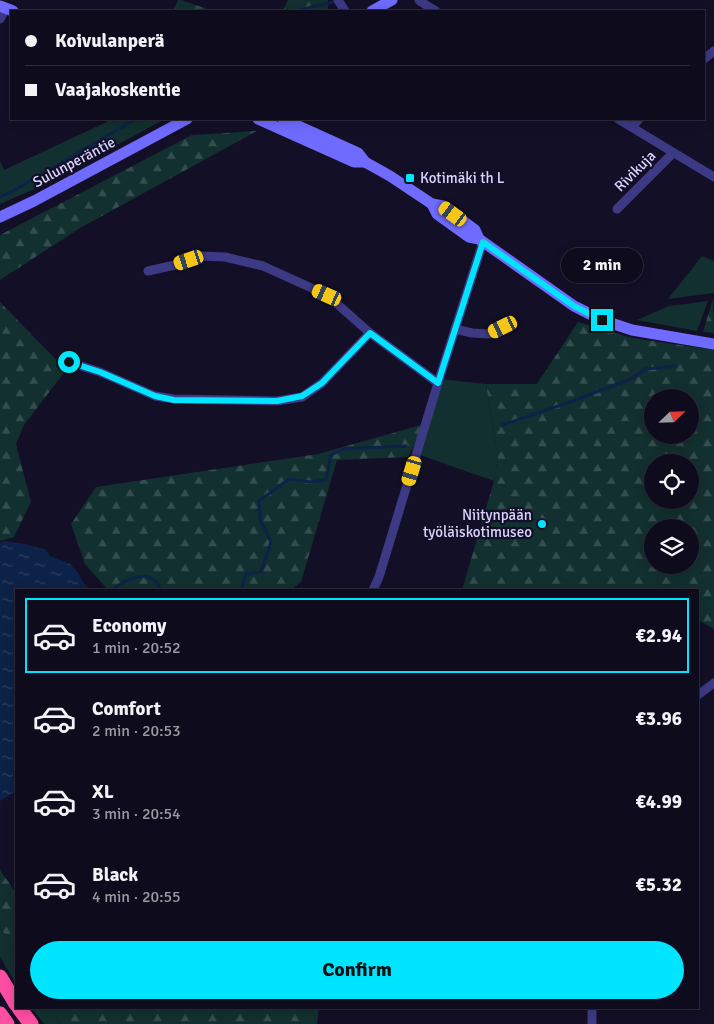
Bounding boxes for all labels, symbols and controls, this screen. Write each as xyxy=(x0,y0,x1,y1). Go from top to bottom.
text: Koivulanperä xyxy=(55,29,165,53)
text: Vaajakoskentie xyxy=(55,78,181,102)
street label: Sulunperäntie xyxy=(30,133,118,191)
street label: Rivikuja xyxy=(611,147,659,195)
place label: Kotimäki th L xyxy=(420,169,505,187)
marker: Kotimäki th L xyxy=(404,172,416,184)
car xyxy=(436,199,469,229)
car xyxy=(172,248,205,272)
callout: 2 min xyxy=(561,248,643,282)
text: 2 min xyxy=(583,255,621,275)
car xyxy=(310,282,343,308)
route end xyxy=(591,309,613,331)
car xyxy=(486,314,519,340)
route start xyxy=(58,351,80,373)
north arrow xyxy=(644,389,699,444)
map controls xyxy=(644,389,699,574)
car xyxy=(400,454,423,488)
button: locate xyxy=(644,454,699,509)
place label: Niitynpään työläiskotimuseo xyxy=(423,506,532,541)
marker: Niitynpään työläiskotimuseo xyxy=(536,518,548,530)
button: layers xyxy=(644,519,699,574)
icon: car xyxy=(32,613,77,658)
text: Economy xyxy=(92,614,166,638)
text: €2.94 xyxy=(636,624,682,648)
text: 1 min · 20:52 xyxy=(92,638,181,658)
icon: car xyxy=(32,696,77,741)
text: Comfort xyxy=(92,697,161,721)
text: €3.96 xyxy=(636,707,682,731)
text: 2 min · 20:53 xyxy=(92,721,181,741)
icon: car xyxy=(32,779,77,824)
text: XL xyxy=(92,780,114,804)
text: €4.99 xyxy=(636,790,682,814)
text: 3 min · 20:54 xyxy=(92,804,181,824)
icon: car xyxy=(32,862,77,907)
text: Black xyxy=(92,863,138,887)
text: €5.32 xyxy=(636,873,682,897)
text: 4 min · 20:55 xyxy=(92,887,181,907)
button: Confirm xyxy=(30,941,684,999)

